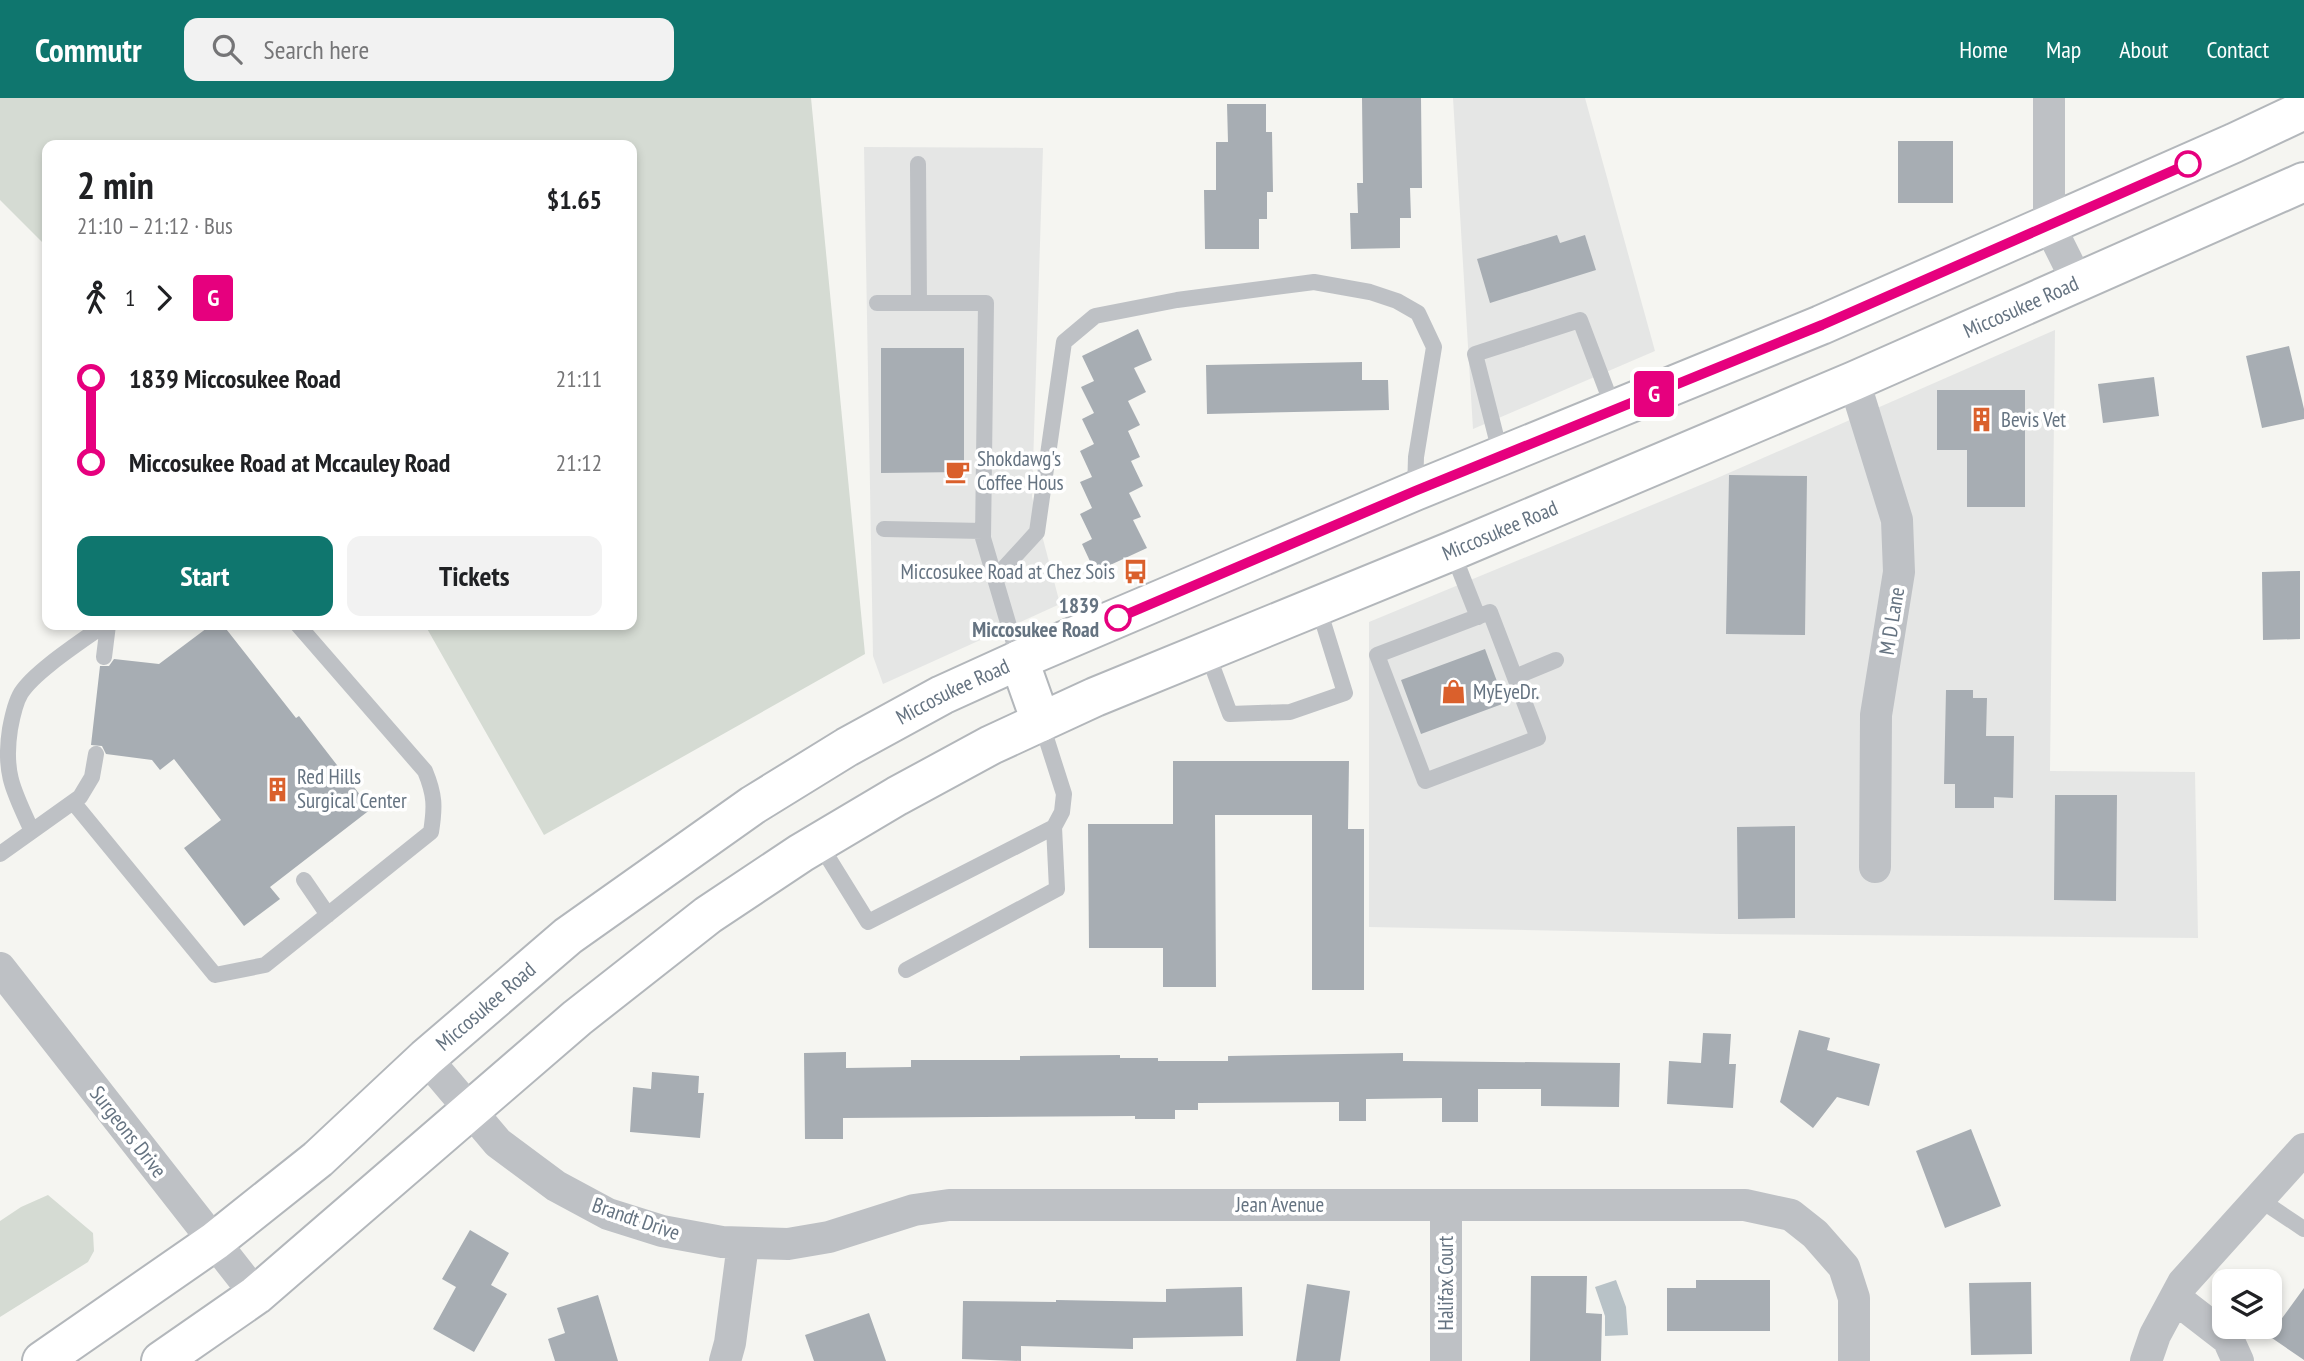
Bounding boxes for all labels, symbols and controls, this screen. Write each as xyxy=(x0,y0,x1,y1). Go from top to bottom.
search box xyxy=(184,18,674,81)
text: Commutr xyxy=(35,28,142,71)
icon: search xyxy=(208,30,246,68)
text: Search here xyxy=(264,33,369,66)
text: Home xyxy=(1959,34,2008,65)
text: Map xyxy=(2046,34,2081,65)
text: About xyxy=(2119,34,2168,65)
text: Contact xyxy=(2206,34,2269,65)
unlabelled marker xyxy=(2175,151,2201,177)
text: 2 min xyxy=(77,160,154,209)
text: $1.65 xyxy=(547,183,602,216)
text: 21:10 – 21:12 · Bus xyxy=(77,211,233,240)
street label: Miccosukee Road xyxy=(1959,269,2083,344)
icon: walk xyxy=(77,279,115,317)
icon: forward xyxy=(145,279,183,317)
text: G xyxy=(207,282,219,313)
text: 1 xyxy=(125,283,135,312)
text: 1839 Miccosukee Road xyxy=(129,362,341,395)
text: 21:11 xyxy=(556,364,602,393)
line badge: G xyxy=(1631,371,1677,417)
text: G xyxy=(1648,378,1660,409)
building icon: Bevis Vet xyxy=(1967,406,1995,434)
place label: Bevis Vet xyxy=(2001,406,2066,433)
place label: Shokdawg's Coffee Hous xyxy=(977,445,1064,496)
text: Miccosukee Road at Mccauley Road xyxy=(129,446,450,479)
text: 21:12 xyxy=(556,448,602,477)
cafe icon: Shokdawg's Coffee Hous xyxy=(943,457,971,485)
street label: Miccosukee Road xyxy=(1438,494,1562,567)
button: Start xyxy=(77,536,333,616)
button: Tickets xyxy=(347,536,602,616)
place label: Miccosukee Road at Chez Sois xyxy=(900,558,1115,585)
bus stop icon: Miccosukee Road at Chez Sois xyxy=(1121,558,1149,586)
street label: M D Lane xyxy=(1873,585,1910,657)
place label: 1839 Miccosukee Road xyxy=(972,592,1099,643)
marker: 1839 Miccosukee Road xyxy=(1105,605,1131,631)
street label: Miccosukee Road xyxy=(891,652,1014,731)
shop icon: MyEyeDr. xyxy=(1439,678,1467,706)
place label: MyEyeDr. xyxy=(1473,678,1539,705)
place label: Red Hills Surgical Center xyxy=(297,763,407,814)
building icon: Red Hills Surgical Center xyxy=(263,775,291,803)
street label: Miccosukee Road xyxy=(430,956,541,1056)
street label: Surgeons Drive xyxy=(84,1080,173,1183)
street label: Brandt Drive xyxy=(589,1191,683,1246)
street label: Jean Avenue xyxy=(1235,1191,1324,1218)
street label: Halifax Court xyxy=(1432,1235,1459,1330)
map controls xyxy=(2212,1269,2282,1339)
button: layers xyxy=(2212,1269,2282,1339)

